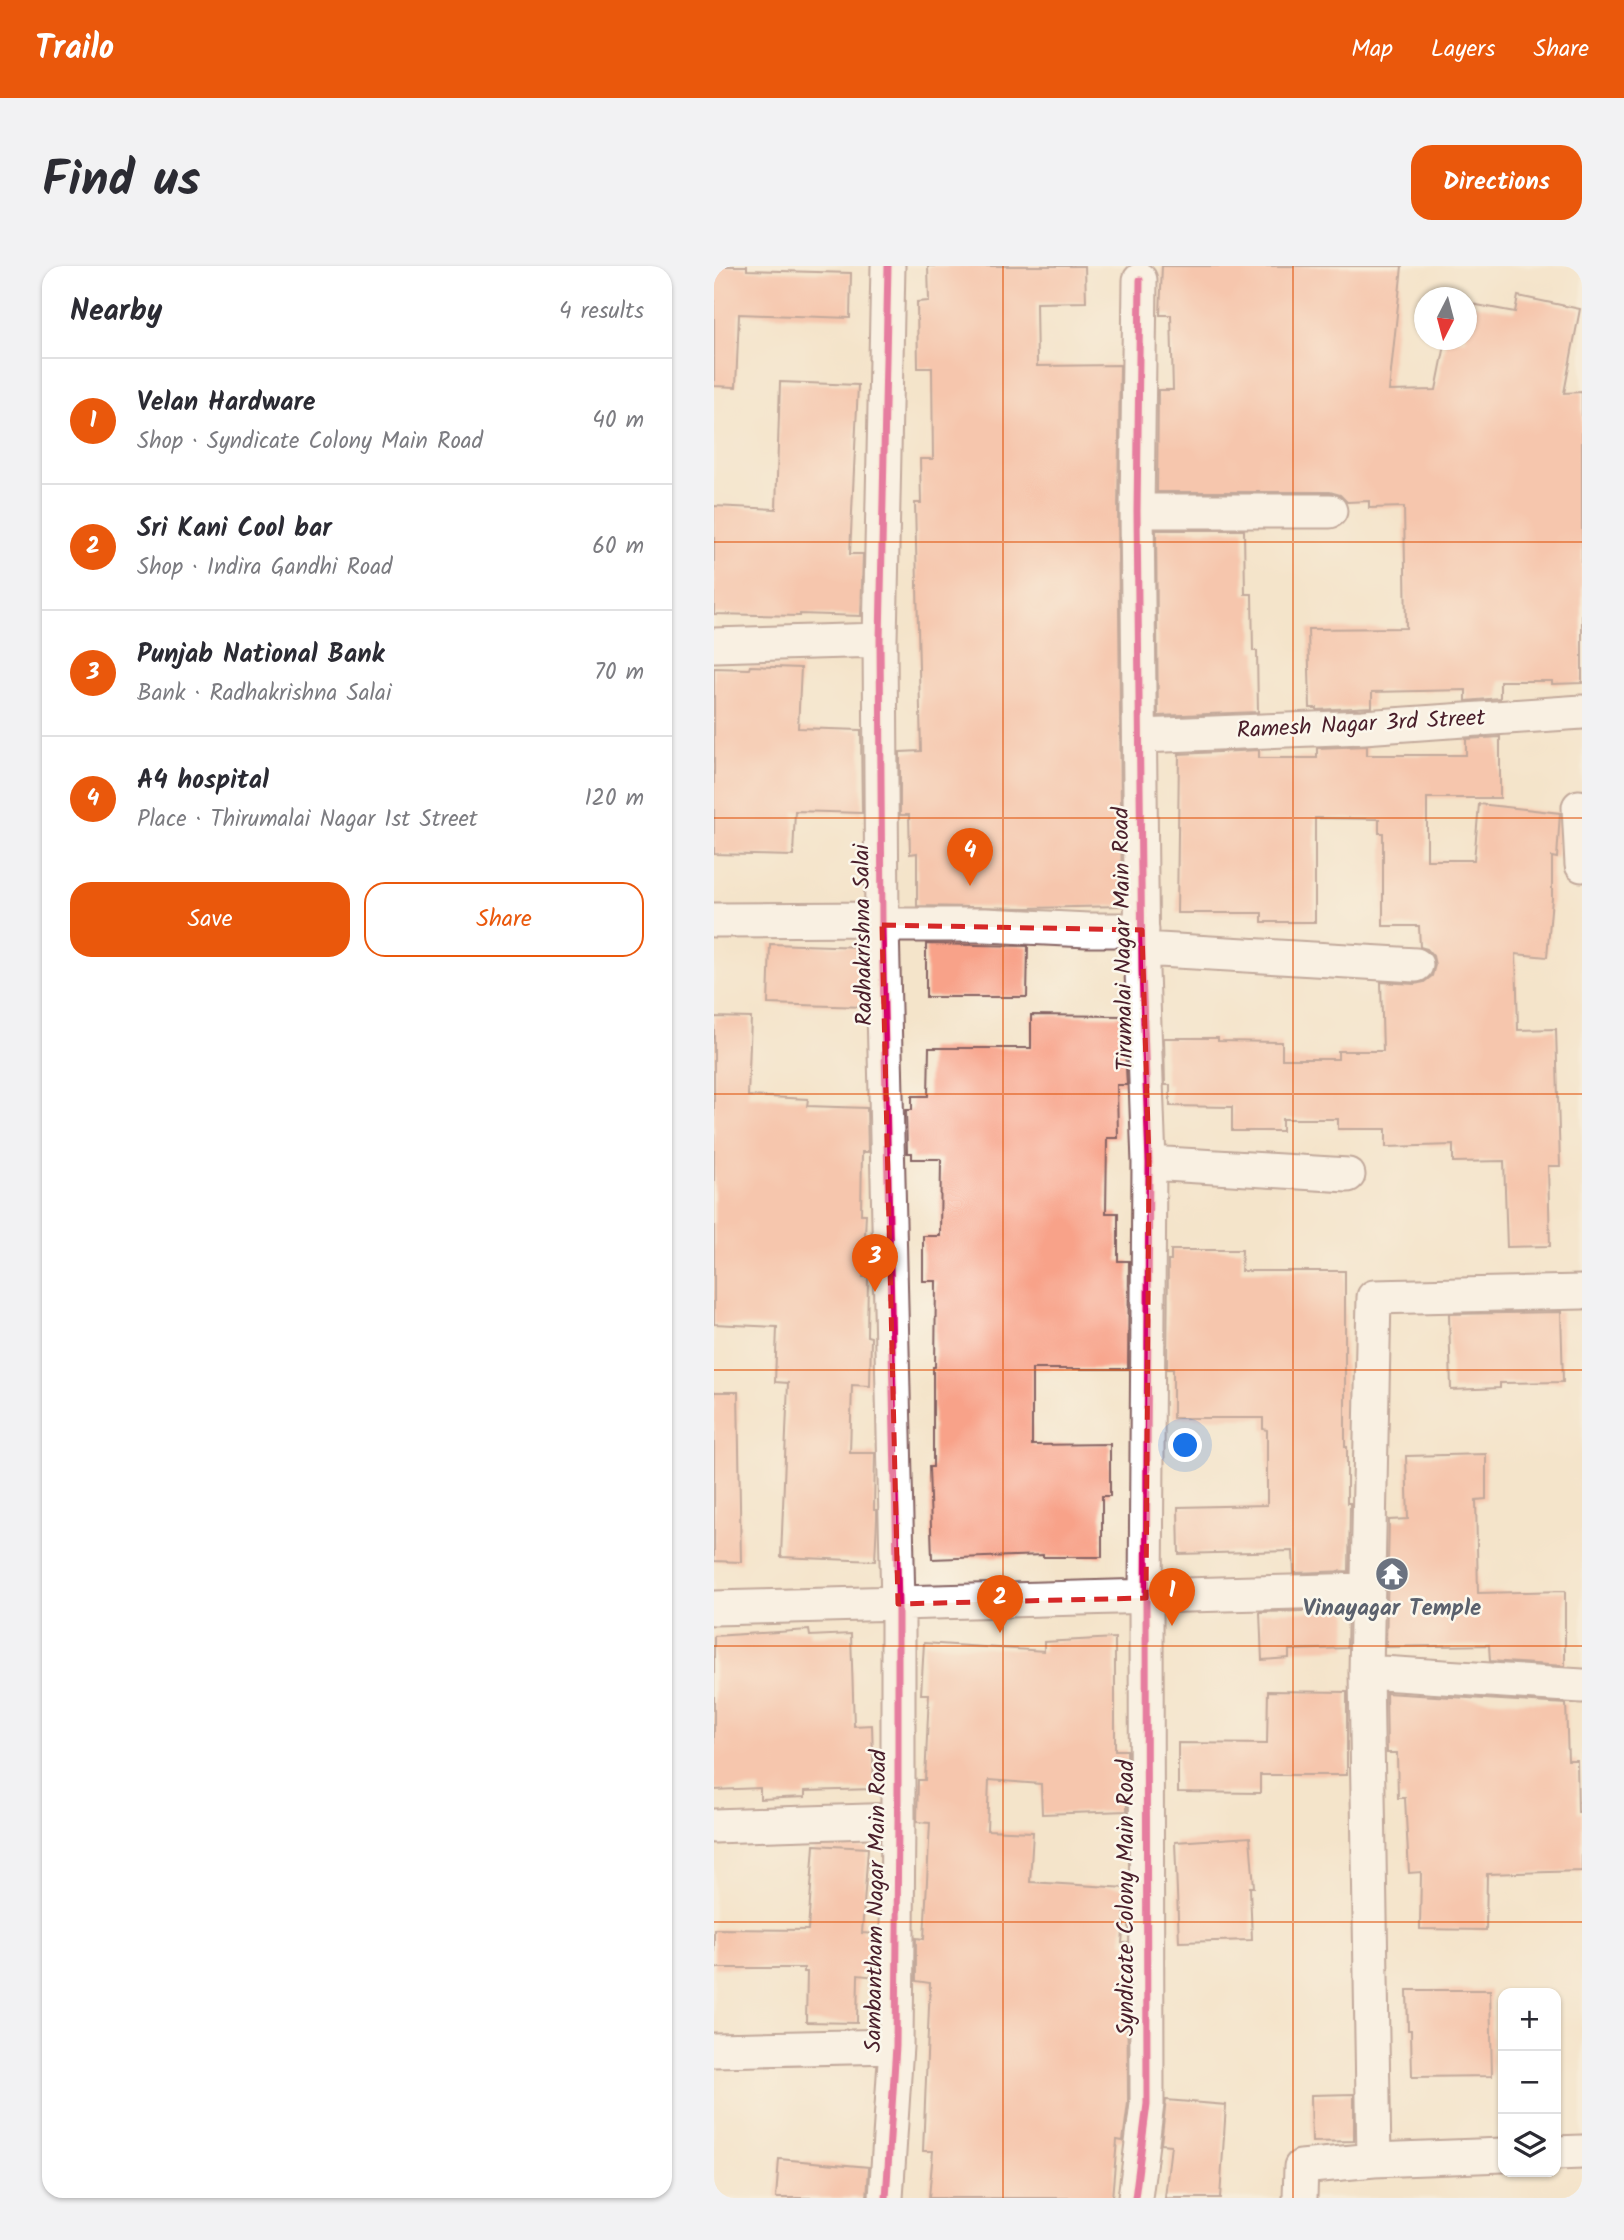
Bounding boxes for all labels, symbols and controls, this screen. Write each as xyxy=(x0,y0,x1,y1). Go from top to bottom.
text: Trailo xyxy=(35,23,114,76)
text: Map xyxy=(1351,30,1393,69)
text: Layers xyxy=(1431,30,1495,69)
text: Share xyxy=(1533,30,1589,69)
text: Find us xyxy=(42,143,200,221)
button: Directions xyxy=(1411,145,1582,220)
north arrow xyxy=(1414,287,1477,350)
text: Nearby xyxy=(70,288,162,336)
text: 4 results xyxy=(559,294,644,330)
text: Velan Hardware xyxy=(137,382,316,424)
text: 1 xyxy=(90,403,96,439)
text: 40 m xyxy=(592,403,644,439)
text: Shop · Syndicate Colony Main Road xyxy=(137,424,483,460)
text: Sri Kani Cool bar xyxy=(137,508,332,550)
text: 2 xyxy=(86,529,100,565)
text: 60 m xyxy=(592,529,644,565)
text: Shop · Indira Gandhi Road xyxy=(137,550,393,586)
text: Punjab National Bank xyxy=(137,634,384,676)
text: 3 xyxy=(87,655,99,691)
text: 70 m xyxy=(594,655,644,691)
text: Bank · Radhakrishna Salai xyxy=(137,676,391,712)
street label: Ramesh Nagar 3rd Street xyxy=(1236,700,1487,749)
text: A4 hospital xyxy=(137,760,269,802)
text: 4 xyxy=(87,781,99,817)
text: 120 m xyxy=(584,781,644,817)
text: Place · Thirumalai Nagar 1st Street xyxy=(137,802,478,838)
street label: Tirumalai Nagar Main Road xyxy=(1104,806,1144,1071)
pin: 4 xyxy=(947,828,993,886)
street label: Radhakrishna Salai xyxy=(844,842,884,1026)
button: Save xyxy=(70,882,350,957)
button: Share xyxy=(364,882,644,957)
pin: 3 xyxy=(852,1234,898,1292)
your location xyxy=(1168,1428,1202,1462)
temple icon: Vinayagar Temple xyxy=(1373,1555,1411,1593)
pin: 1 xyxy=(1149,1568,1195,1626)
pin: 2 xyxy=(977,1575,1023,1633)
place label: Vinayagar Temple xyxy=(1303,1591,1481,1627)
street label: Sambantham Nagar Main Road xyxy=(856,1749,898,2053)
street label: Syndicate Colony Main Road xyxy=(1109,1759,1145,2036)
map controls xyxy=(1498,1988,1561,2177)
button: + xyxy=(1498,1988,1561,2051)
button: − xyxy=(1498,2051,1561,2114)
button: layers xyxy=(1498,2114,1561,2177)

